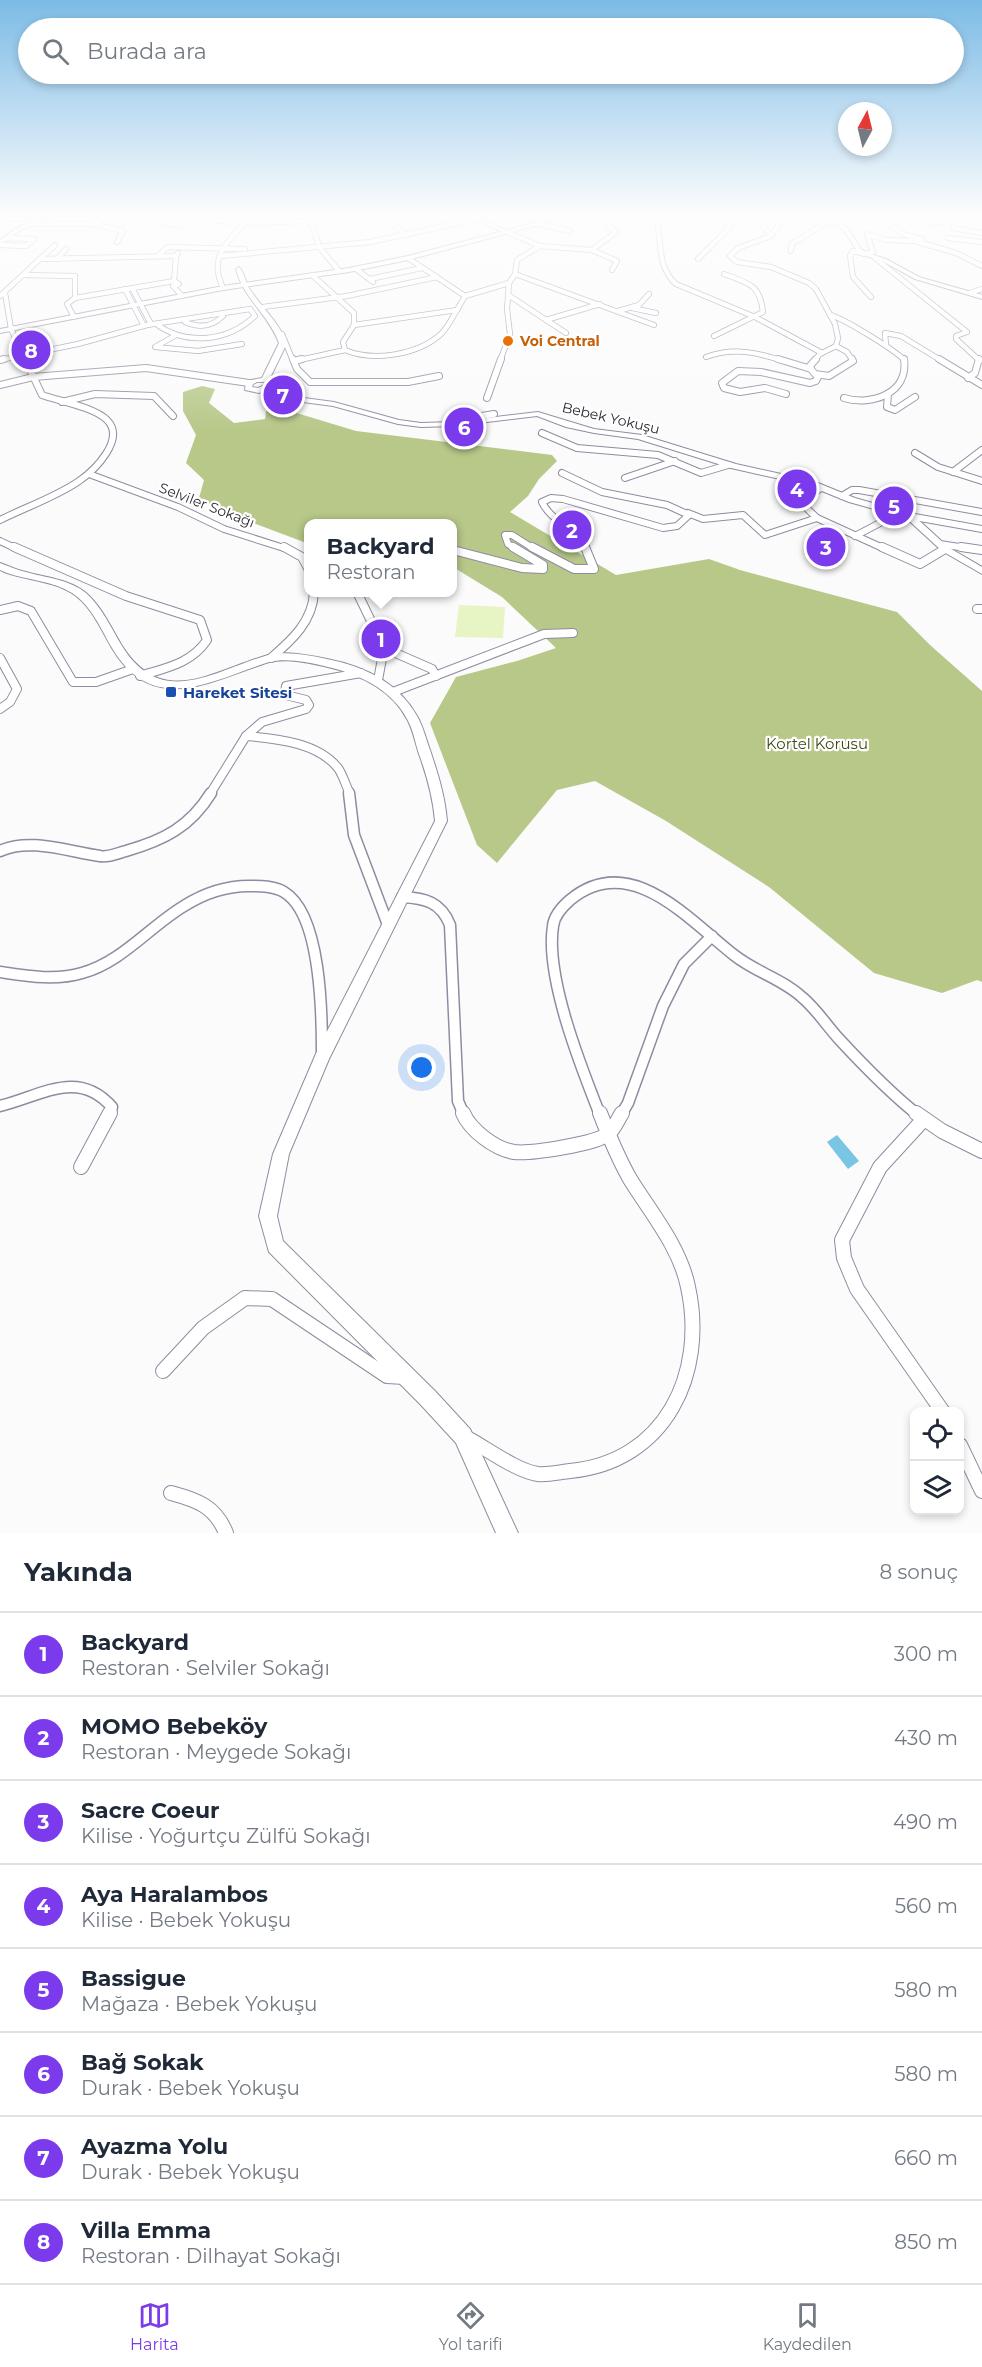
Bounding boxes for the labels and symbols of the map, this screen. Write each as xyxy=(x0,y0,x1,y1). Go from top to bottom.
north arrow xyxy=(838,102,892,156)
pin: 8 xyxy=(12,328,51,372)
place label: Voi Central xyxy=(519,332,600,350)
marker: Voi Central xyxy=(501,334,515,348)
pin: 7 xyxy=(264,372,302,418)
street label: Bebek Yokuşu xyxy=(560,398,662,438)
pin: 6 xyxy=(444,404,484,450)
pin: 4 xyxy=(778,466,816,512)
street label: Selviler Sokağı xyxy=(157,479,257,531)
pin: 5 xyxy=(874,484,914,528)
pin: 2 xyxy=(552,508,592,552)
pin: 3 xyxy=(806,524,846,570)
pin: 1 xyxy=(362,616,400,662)
place label: Hareket Sitesi xyxy=(183,683,292,702)
marker: Hareket Sitesi xyxy=(164,685,178,699)
park label: Kortel Korusu xyxy=(766,734,868,753)
your location xyxy=(407,1053,436,1082)

